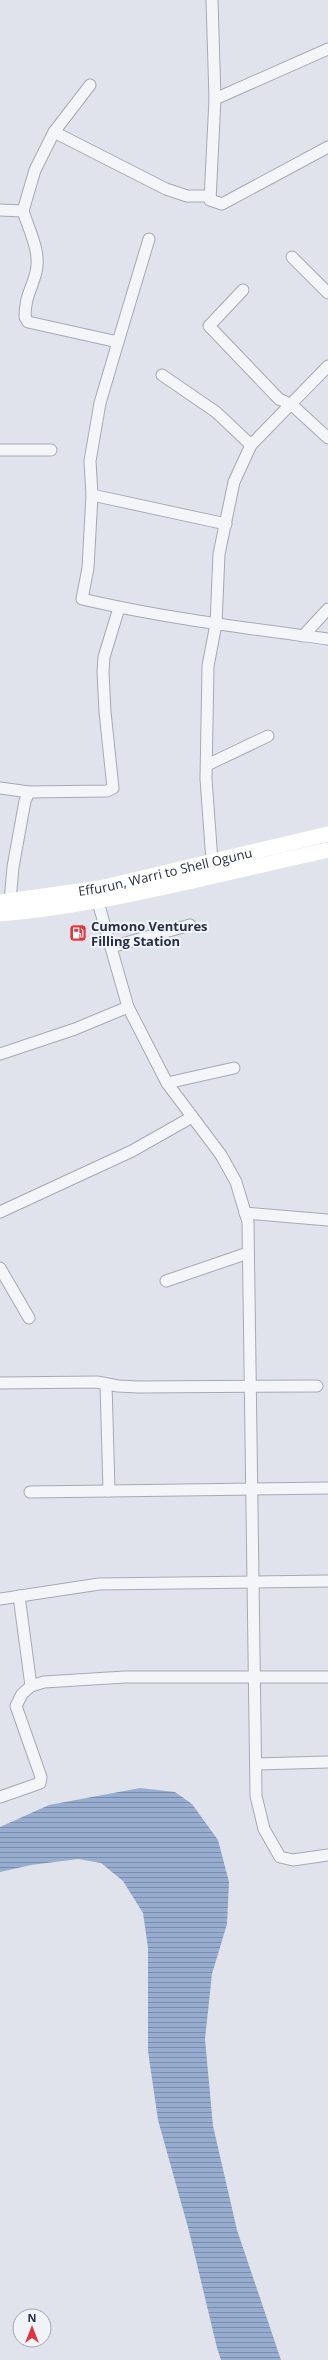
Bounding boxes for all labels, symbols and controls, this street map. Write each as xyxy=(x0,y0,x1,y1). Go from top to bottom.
street label: Effurun, Warri to Shell Ogunu xyxy=(77,843,254,900)
place label: Cumono Ventures Filling Station xyxy=(91,917,208,950)
fuel station icon: Cumono Ventures Filling Station xyxy=(68,923,88,943)
north arrow xyxy=(12,2308,52,2348)
text: N xyxy=(28,2310,36,2325)

